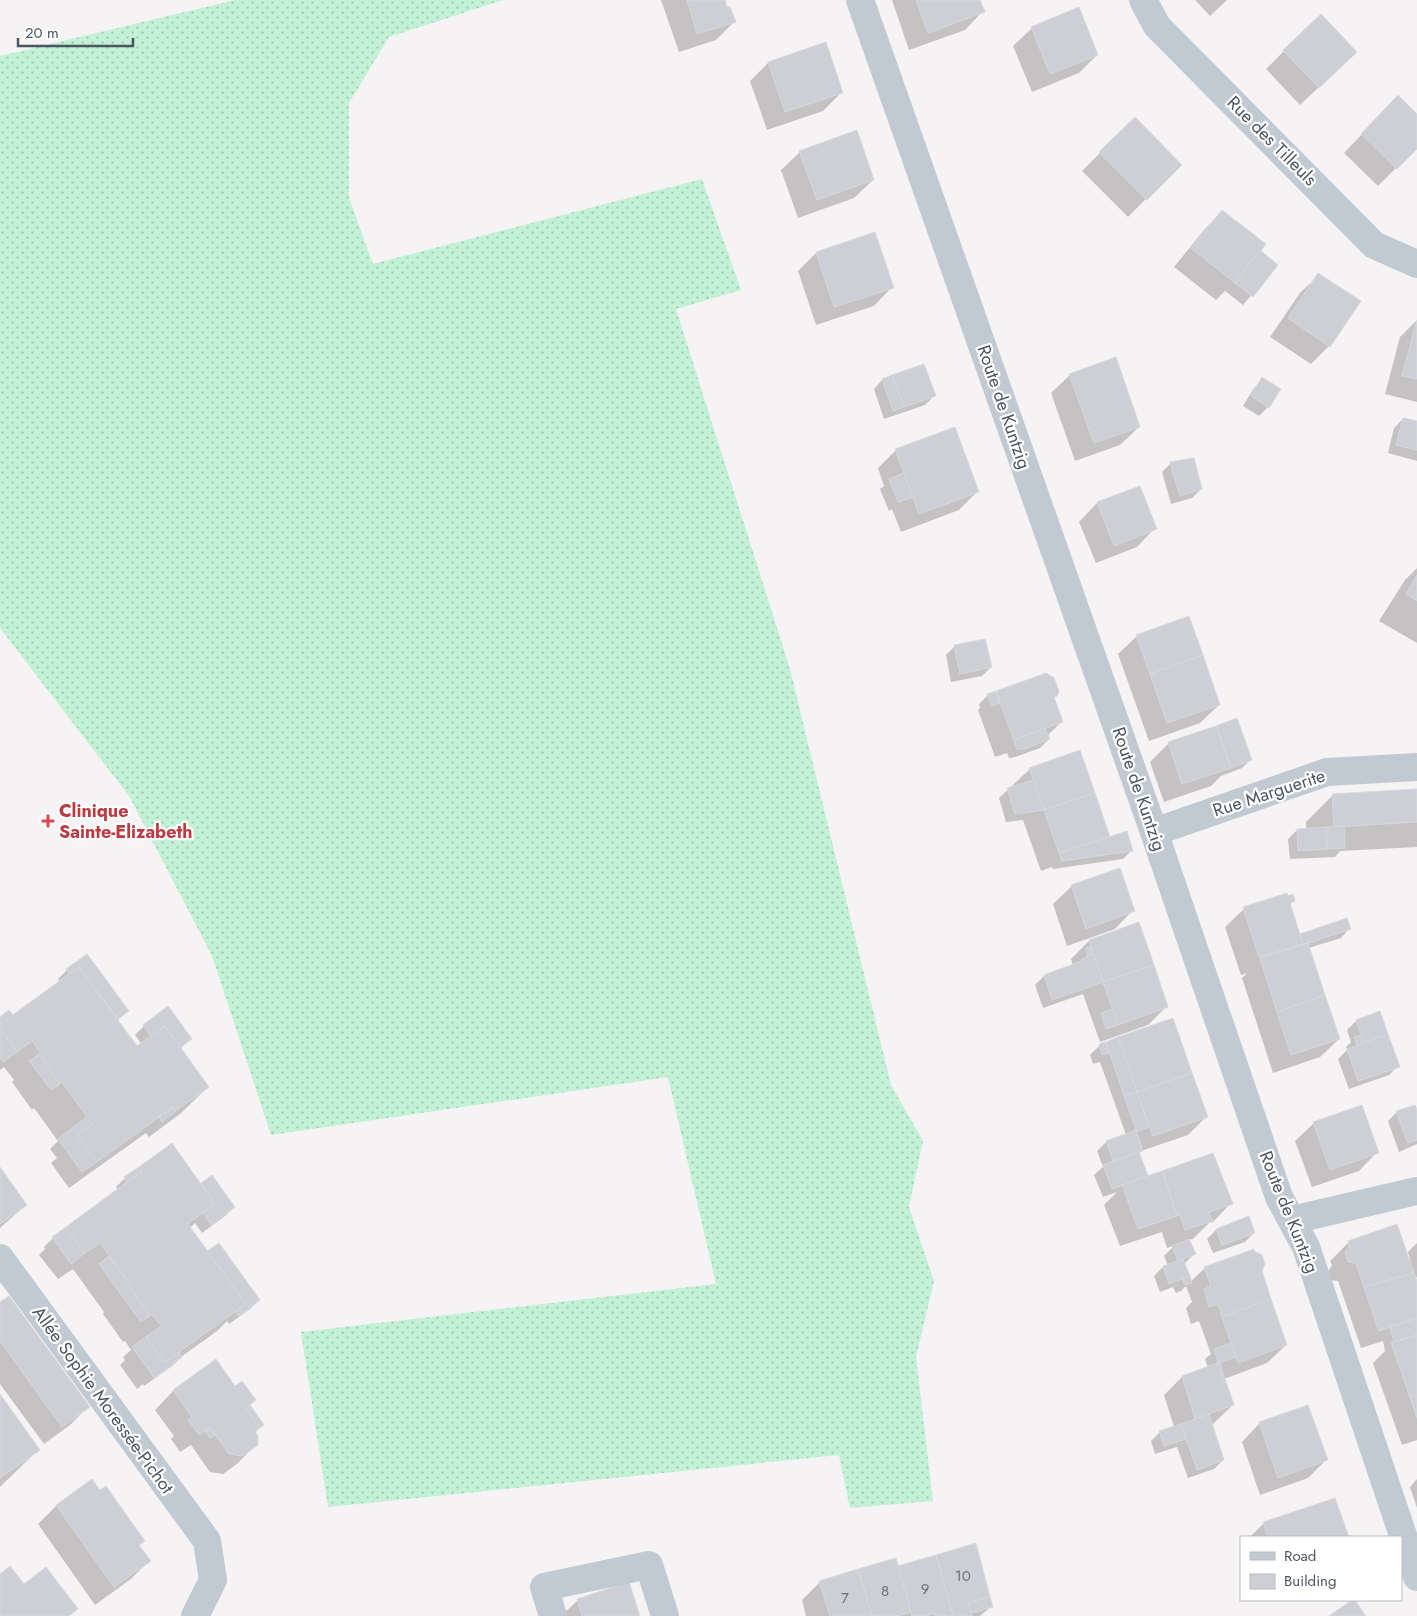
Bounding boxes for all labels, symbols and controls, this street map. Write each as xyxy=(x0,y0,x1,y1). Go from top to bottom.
scale bar xyxy=(18,15,132,47)
text: 20 m xyxy=(25,22,59,44)
street label: Rue des Tilleuls xyxy=(1221,90,1323,192)
street label: Route de Kuntzig xyxy=(971,342,1037,472)
street label: Route de Kuntzig xyxy=(1106,724,1172,854)
street label: Rue Marguerite xyxy=(1209,763,1329,823)
place label: Clinique Sainte-Elizabeth xyxy=(59,798,192,845)
marker: Clinique Sainte-Elizabeth xyxy=(41,814,55,828)
street label: Route de Kuntzig xyxy=(1253,1147,1325,1277)
street label: Allée Sophie Moressée-Pichot xyxy=(26,1301,180,1500)
legend xyxy=(1240,1536,1402,1601)
text: Road xyxy=(1284,1545,1316,1567)
house number: 10 xyxy=(955,1565,971,1587)
text: Building xyxy=(1284,1570,1336,1592)
house number: 9 xyxy=(921,1578,929,1600)
house number: 8 xyxy=(881,1580,889,1602)
house number: 7 xyxy=(841,1587,849,1609)

